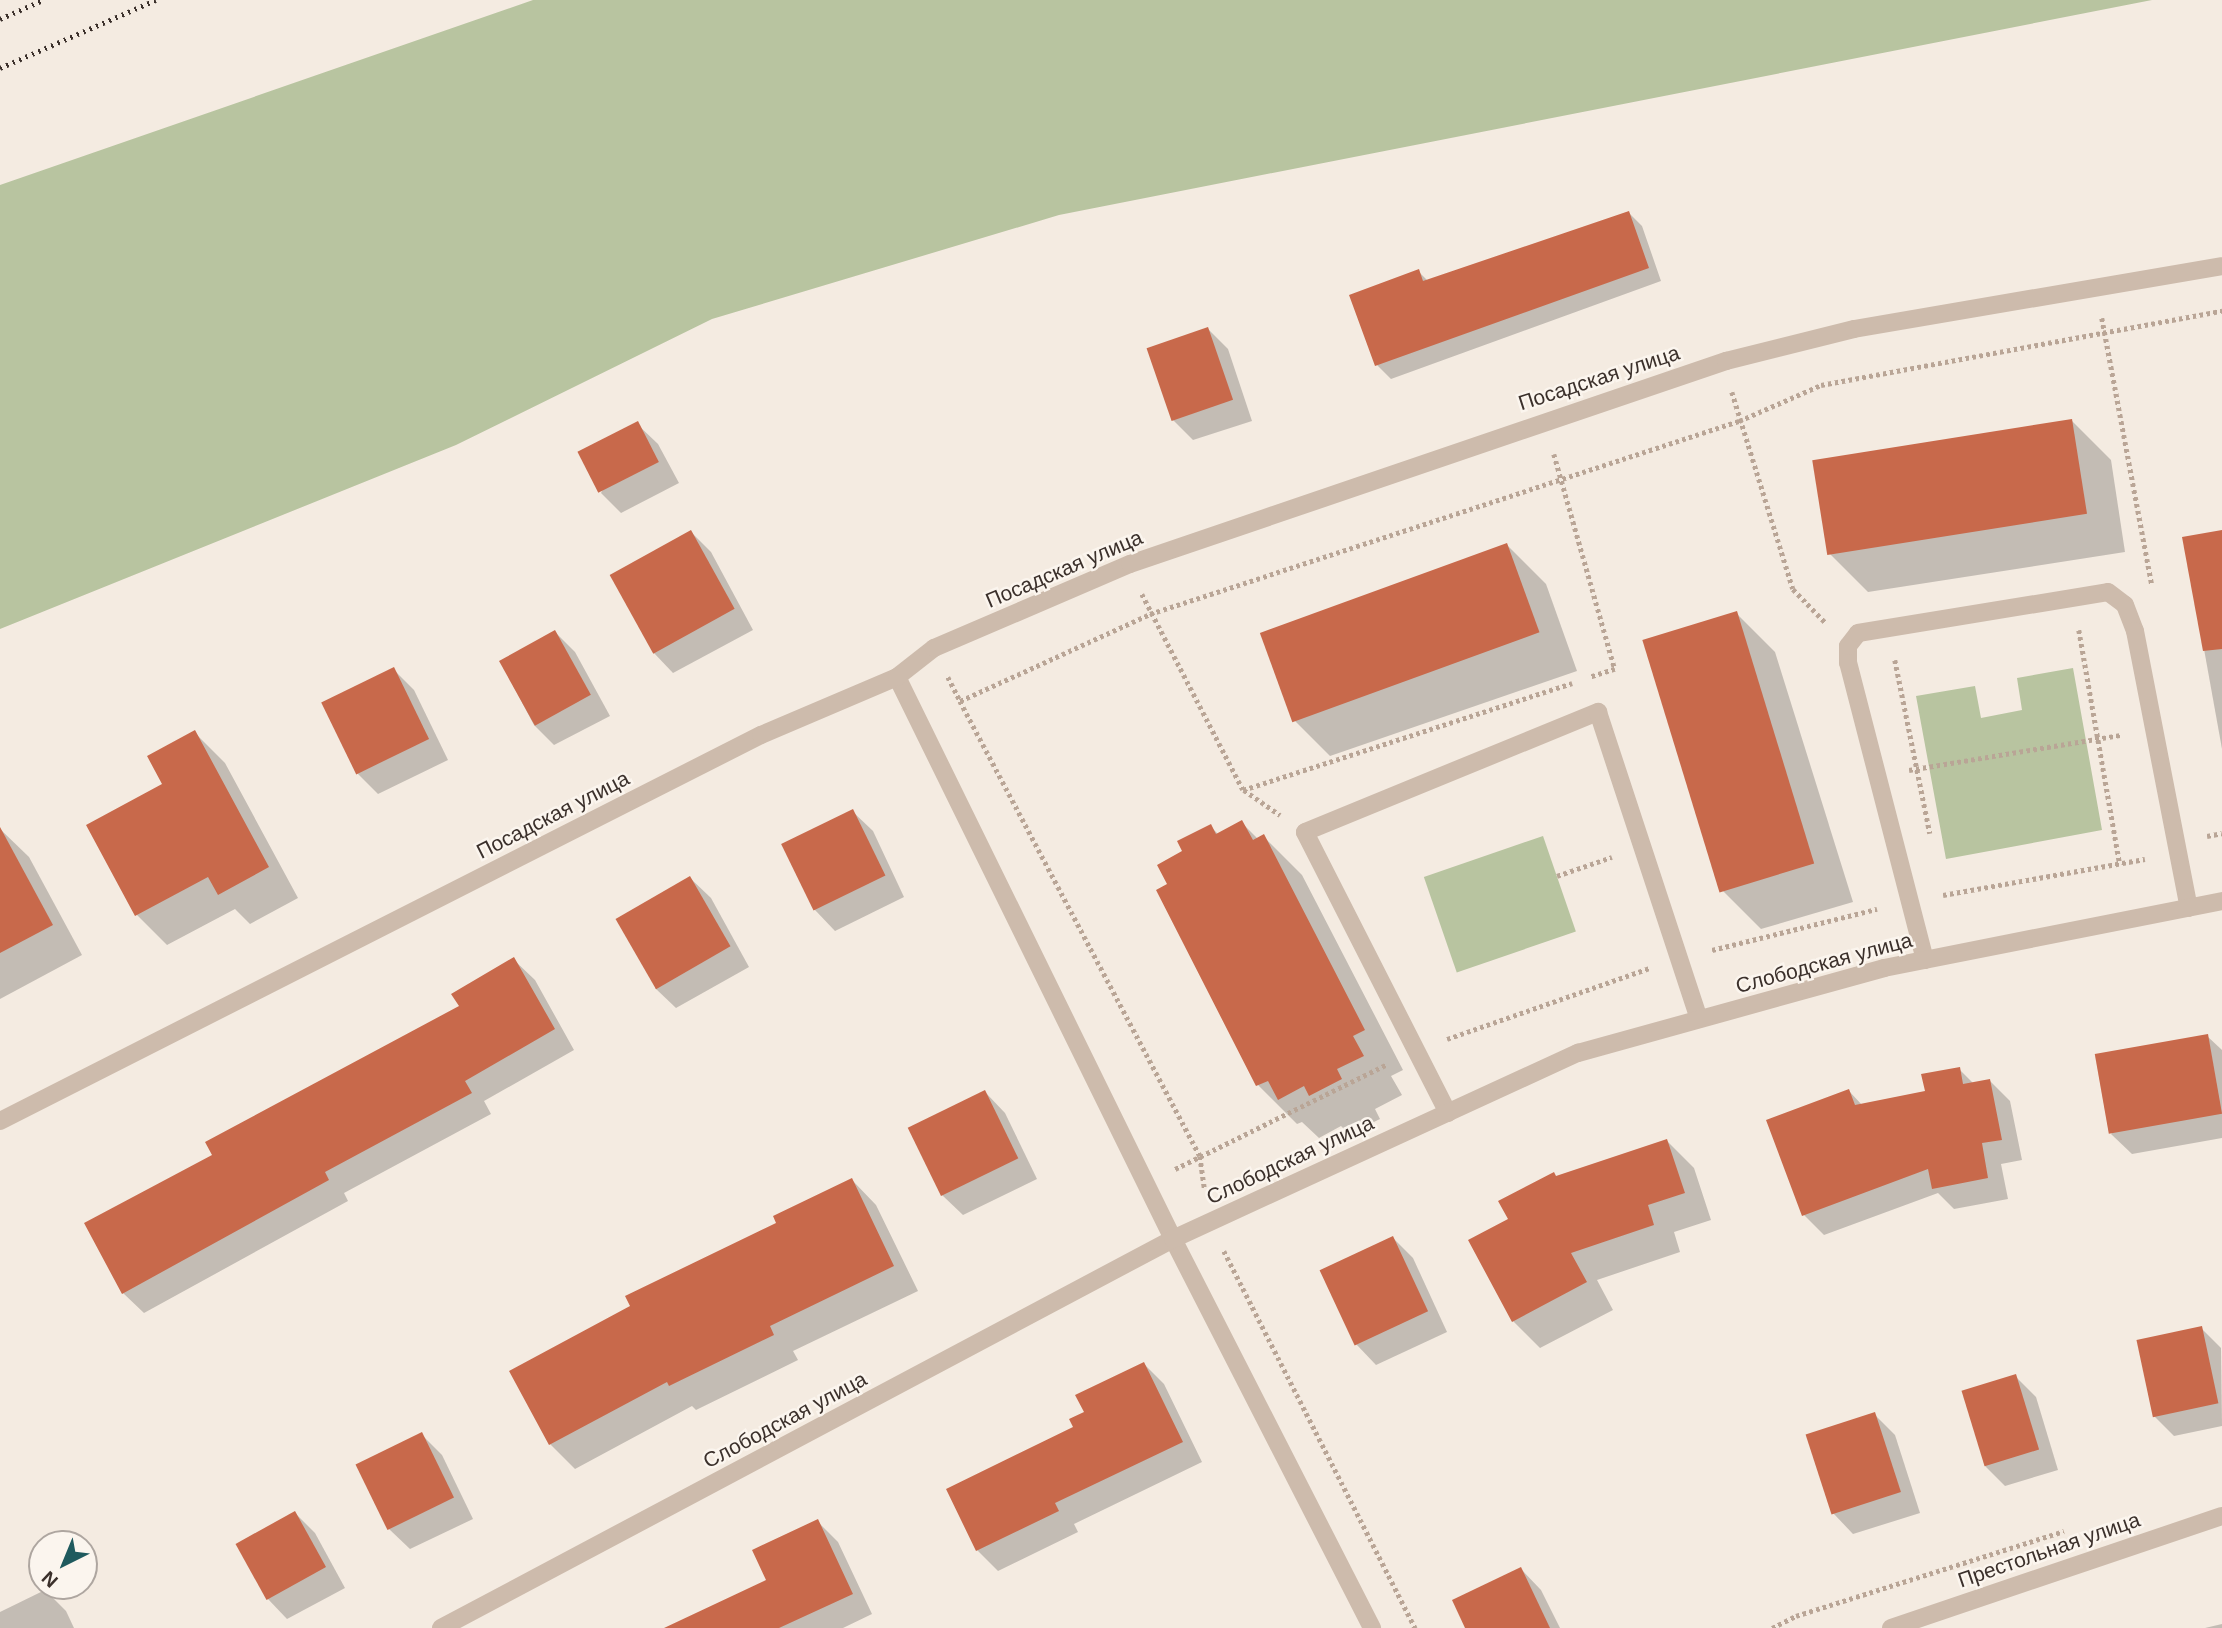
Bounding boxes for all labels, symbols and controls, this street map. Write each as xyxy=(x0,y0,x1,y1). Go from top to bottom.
street label: Посадская улица xyxy=(1515,340,1683,416)
street label: Посадская улица xyxy=(982,525,1146,613)
street label: Посадская улица xyxy=(472,766,634,864)
street label: Слободская улица xyxy=(1733,927,1915,999)
street label: Слободская улица xyxy=(1202,1110,1378,1210)
street label: Слободская улица xyxy=(699,1366,871,1474)
street label: Престольная улица xyxy=(1955,1507,2143,1593)
north arrow xyxy=(28,1530,98,1600)
text: N xyxy=(38,1567,62,1592)

